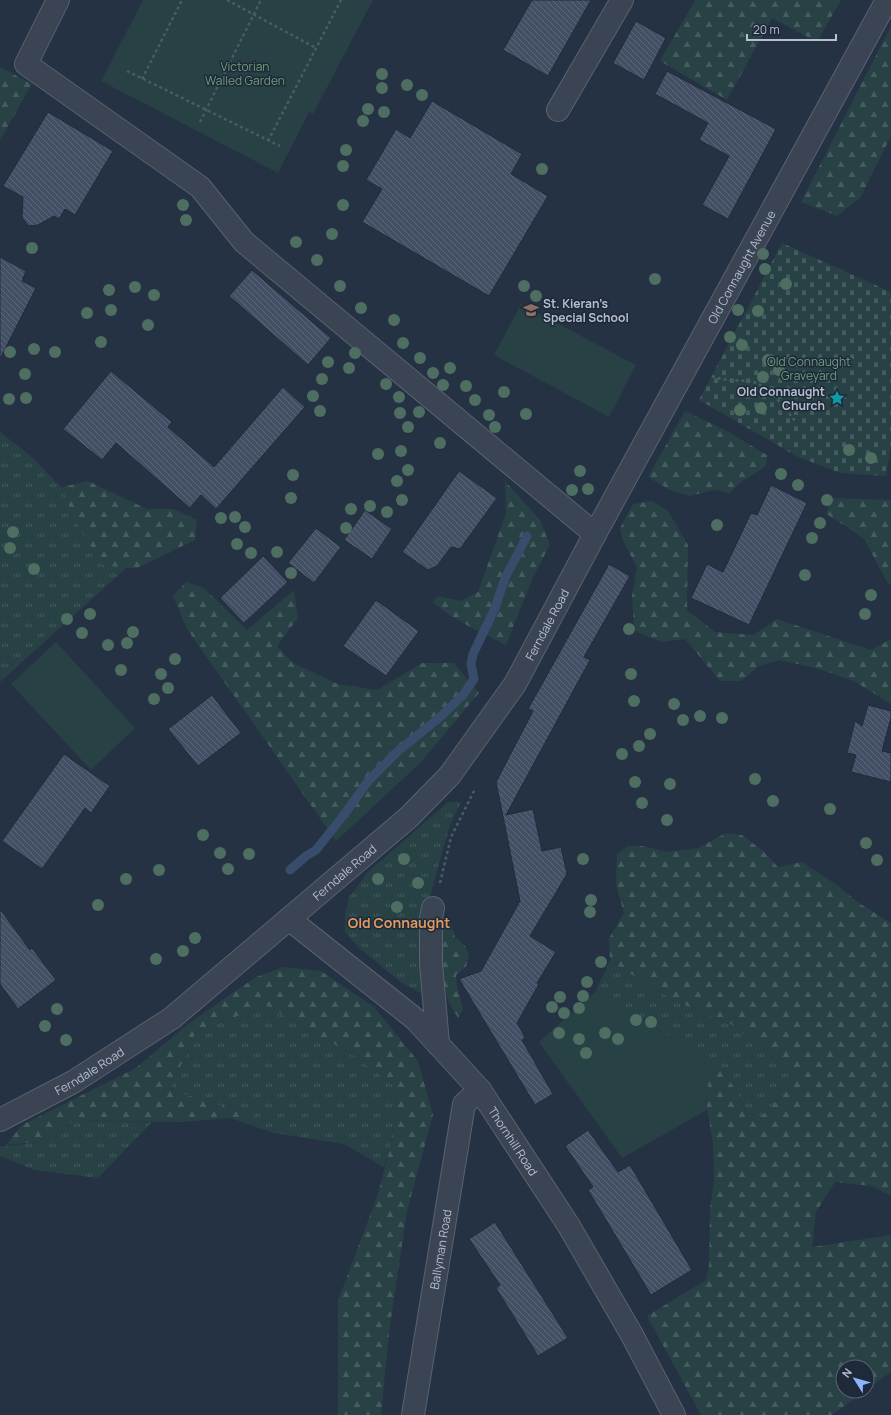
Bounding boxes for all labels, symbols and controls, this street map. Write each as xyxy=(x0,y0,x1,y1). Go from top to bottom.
scale bar xyxy=(747,16,836,42)
text: 20 m xyxy=(753,21,780,38)
park label: Victorian Walled Garden xyxy=(205,58,285,89)
street label: Old Connaught Avenue xyxy=(703,207,779,327)
place label: St. Kieran’s Special School xyxy=(543,295,629,326)
school or university icon: St. Kieran’s Special School xyxy=(522,301,540,319)
park label: Old Connaught Graveyard xyxy=(767,353,851,384)
place label: Old Connaught Church xyxy=(737,383,825,414)
place icon: Old Connaught Church xyxy=(828,389,846,407)
street label: Ferndale Road xyxy=(521,586,573,663)
street label: Ferndale Road xyxy=(309,840,380,904)
district label: Old Connaught xyxy=(348,913,450,932)
street label: Ferndale Road xyxy=(52,1043,127,1099)
street label: Thornhill Road xyxy=(484,1103,542,1179)
street label: Ballyman Road xyxy=(425,1208,455,1291)
north arrow xyxy=(835,1359,875,1399)
text: N xyxy=(838,1365,855,1380)

